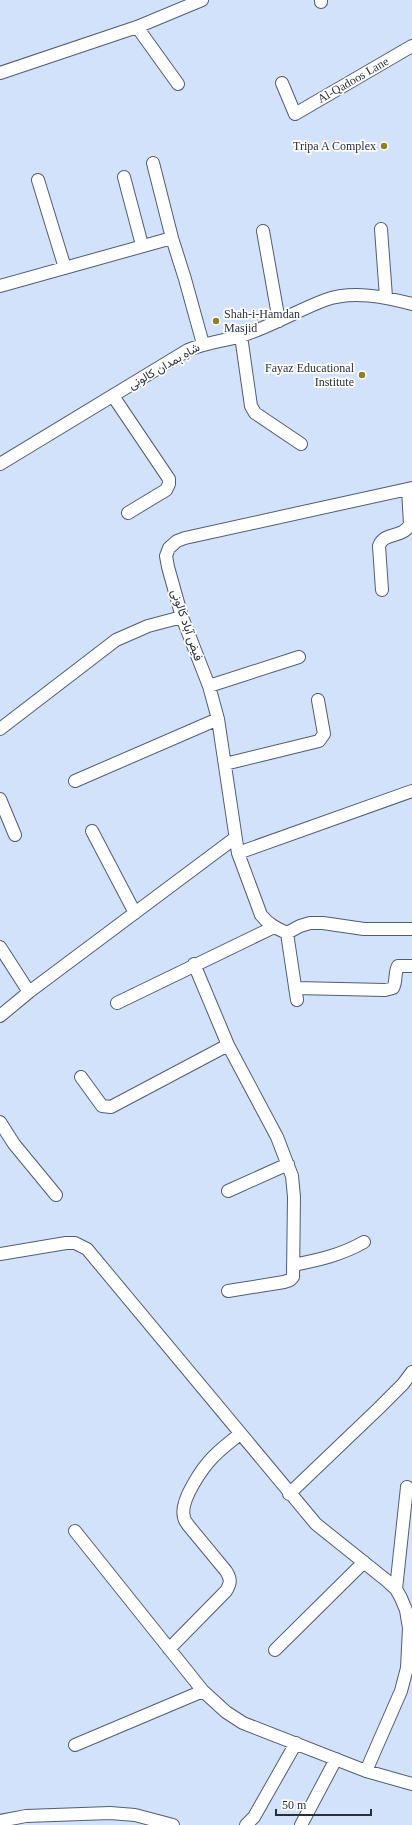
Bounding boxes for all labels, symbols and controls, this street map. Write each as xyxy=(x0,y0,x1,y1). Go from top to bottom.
street label: Al-Qadoos Lane xyxy=(315,54,391,106)
place label: Tripa A Complex xyxy=(293,139,376,153)
marker: Tripa A Complex xyxy=(379,141,389,151)
place label: Shah-i-Hamdan Masjid xyxy=(224,307,300,335)
marker: Shah-i-Hamdan Masjid xyxy=(211,316,221,326)
street label: شاہِ ہمدان کالونی xyxy=(126,340,203,393)
place label: Fayaz Educational Institute xyxy=(265,361,355,389)
marker: Fayaz Educational Institute xyxy=(357,370,367,380)
street label: فیض آباد کالونی xyxy=(167,587,206,663)
scale bar xyxy=(276,1791,371,1817)
text: 50 m xyxy=(282,1798,307,1812)

